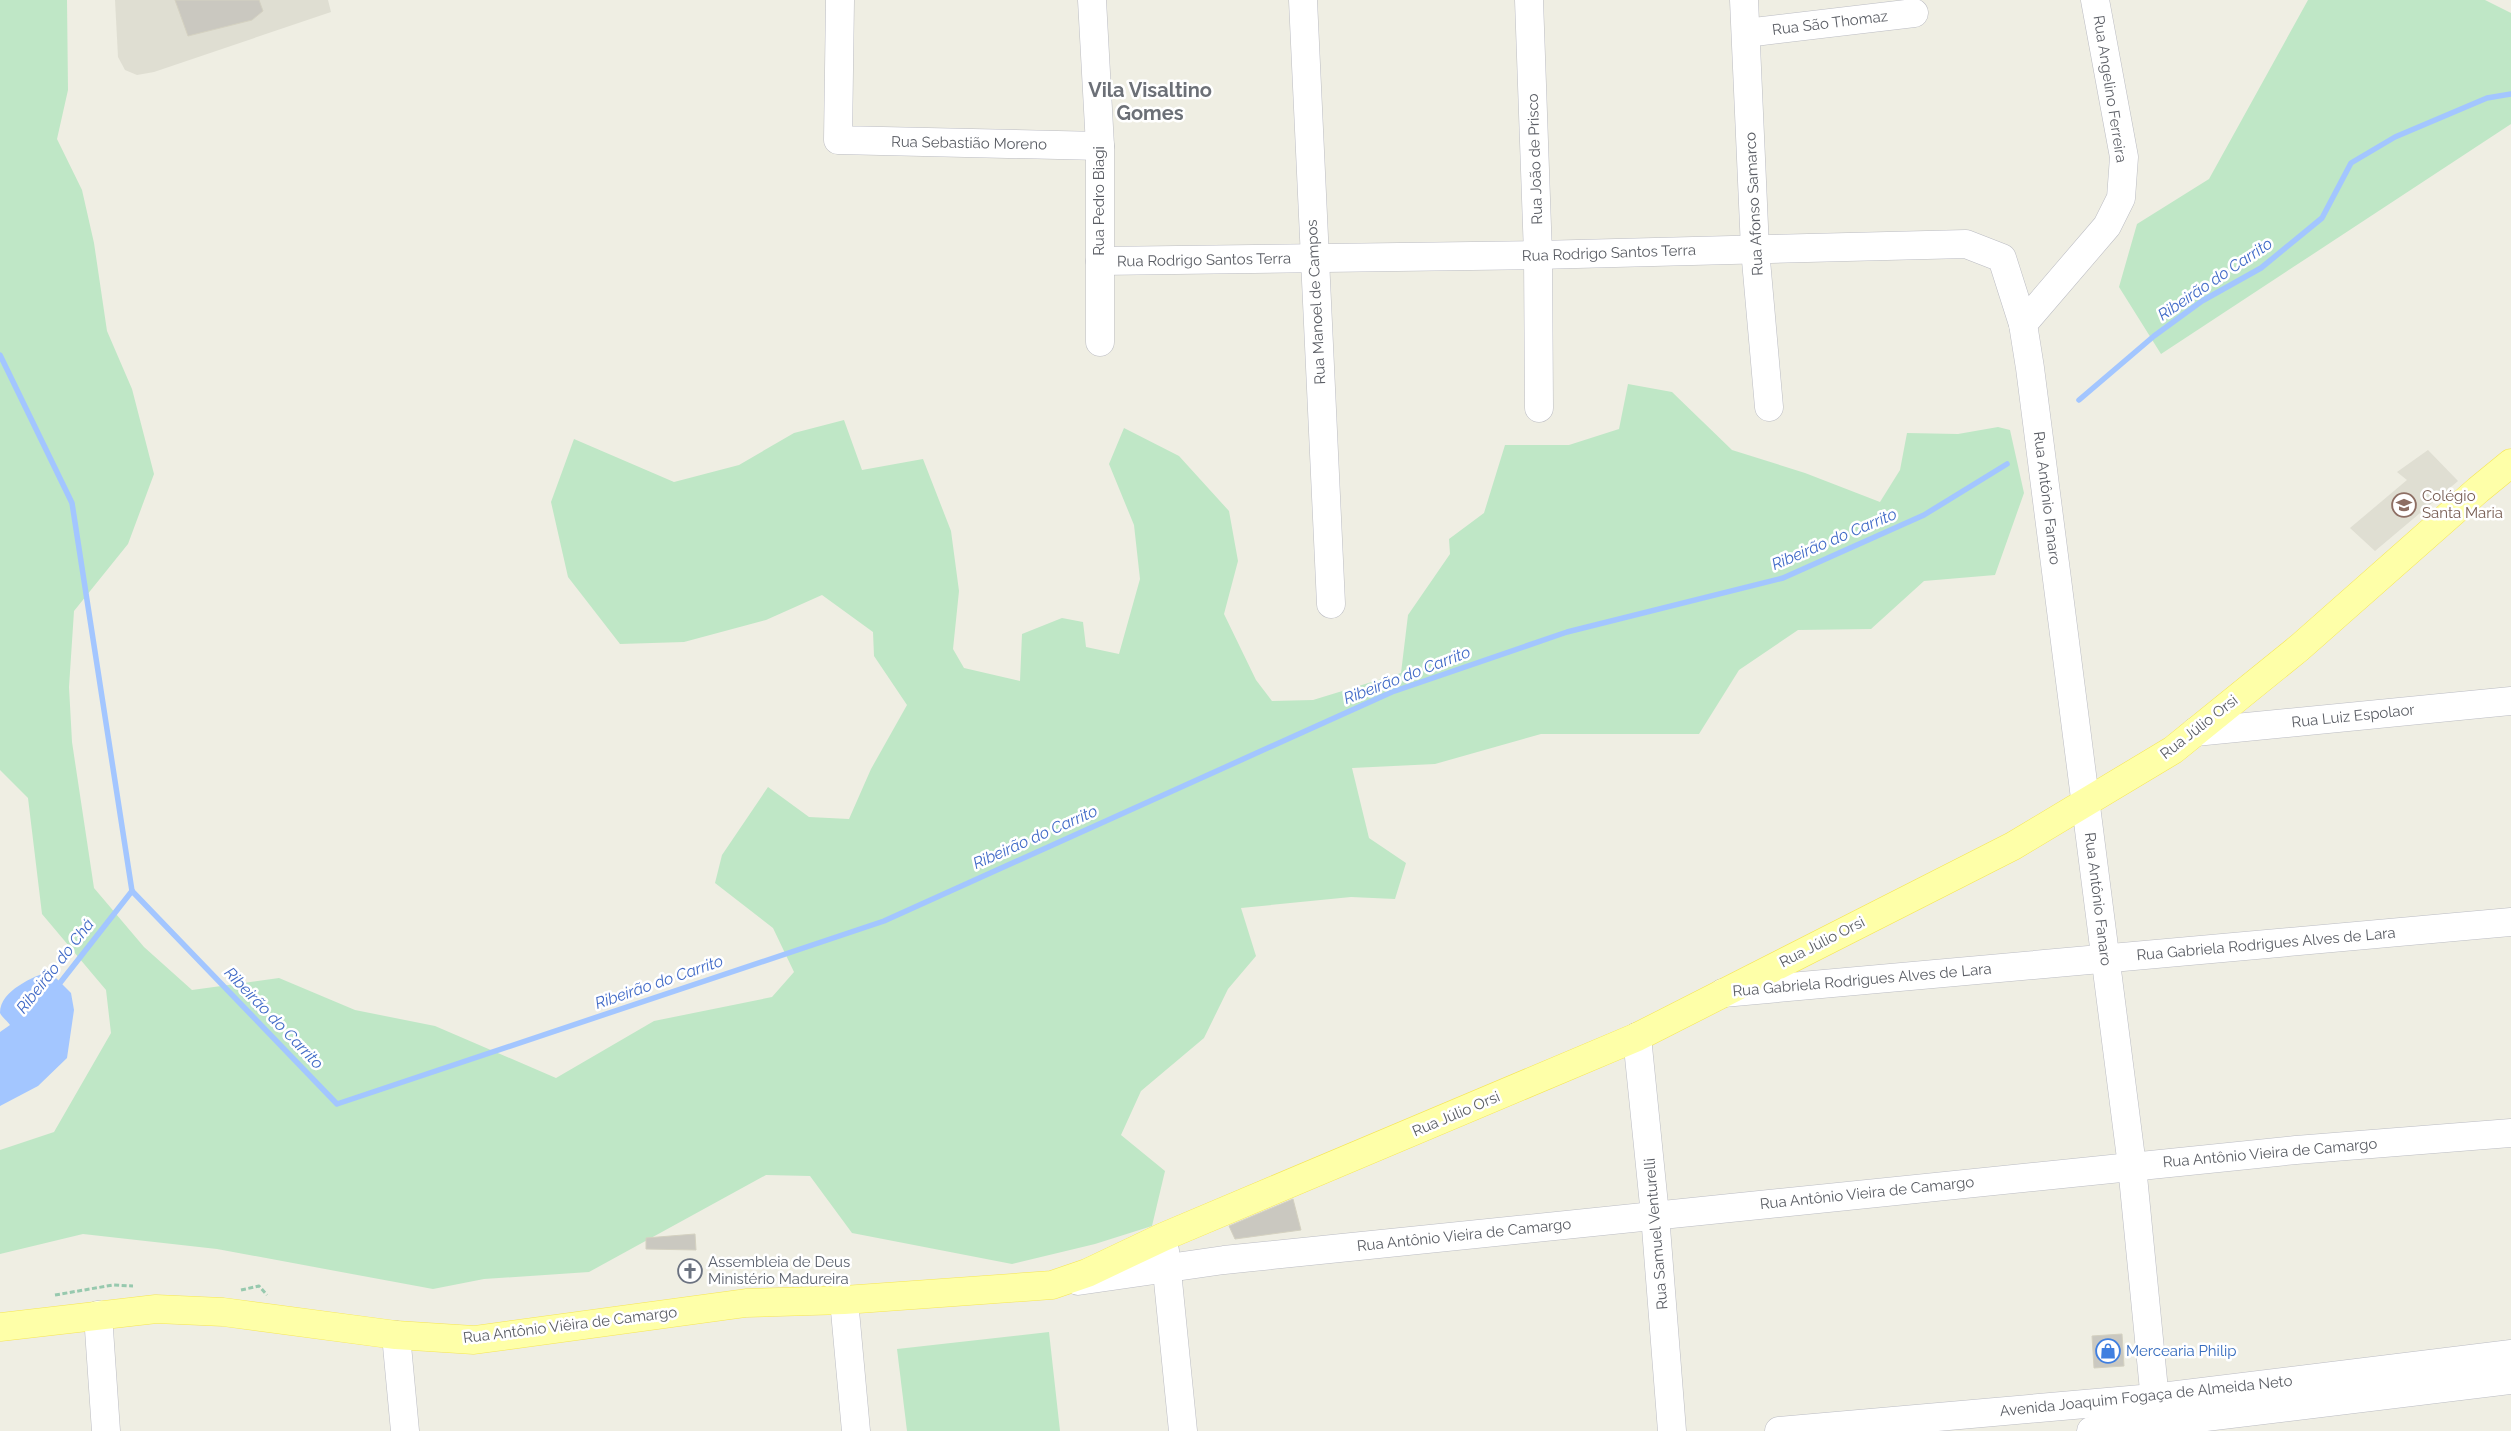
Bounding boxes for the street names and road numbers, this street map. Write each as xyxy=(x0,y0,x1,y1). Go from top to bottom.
street label: Rua São Thomaz xyxy=(1771,7,1889,39)
street label: Rua Angelino Ferreira xyxy=(2089,14,2131,164)
street label: Rua João de Prisco xyxy=(1524,93,1546,225)
street label: Rua Afonso Samarco xyxy=(1741,132,1767,276)
street label: Rua Sebastião Moreno xyxy=(891,133,1047,153)
street label: Rua Pedro Biagi xyxy=(1090,146,1108,256)
street label: Rua Manoel de Campos xyxy=(1303,219,1329,385)
street label: Rua Rodrigo Santos Terra xyxy=(1522,241,1696,265)
street label: Rua Rodrigo Santos Terra xyxy=(1117,249,1291,271)
street label: Rua Antônio Fanaro xyxy=(2030,430,2064,566)
street label: Rua Júlio Orsi xyxy=(2157,691,2241,763)
street label: Rua Luiz Espolaor xyxy=(2291,701,2416,731)
street label: Rua Antônio Fanaro xyxy=(2081,831,2115,967)
street label: Rua Júlio Orsi xyxy=(1776,913,1868,971)
street label: Rua Gabriela Rodrigues Alves de Lara xyxy=(2136,924,2396,964)
street label: Rua Gabriela Rodrigues Alves de Lara xyxy=(1732,960,1992,1000)
street label: Rua Júlio Orsi xyxy=(1410,1087,1502,1141)
street label: Rua Antônio Vieira de Camargo xyxy=(2162,1135,2378,1171)
street label: Rua Samuel Venturelli xyxy=(1640,1157,1672,1311)
street label: Rua Antônio Vieira de Camargo xyxy=(1759,1173,1975,1213)
street label: Rua Antônio Vieira de Camargo xyxy=(1356,1215,1572,1255)
street label: Rua Antônio Viêira de Camargo xyxy=(462,1303,678,1347)
street label: Avenida Joaquim Fogaça de Almeida Neto xyxy=(1999,1372,2293,1420)

